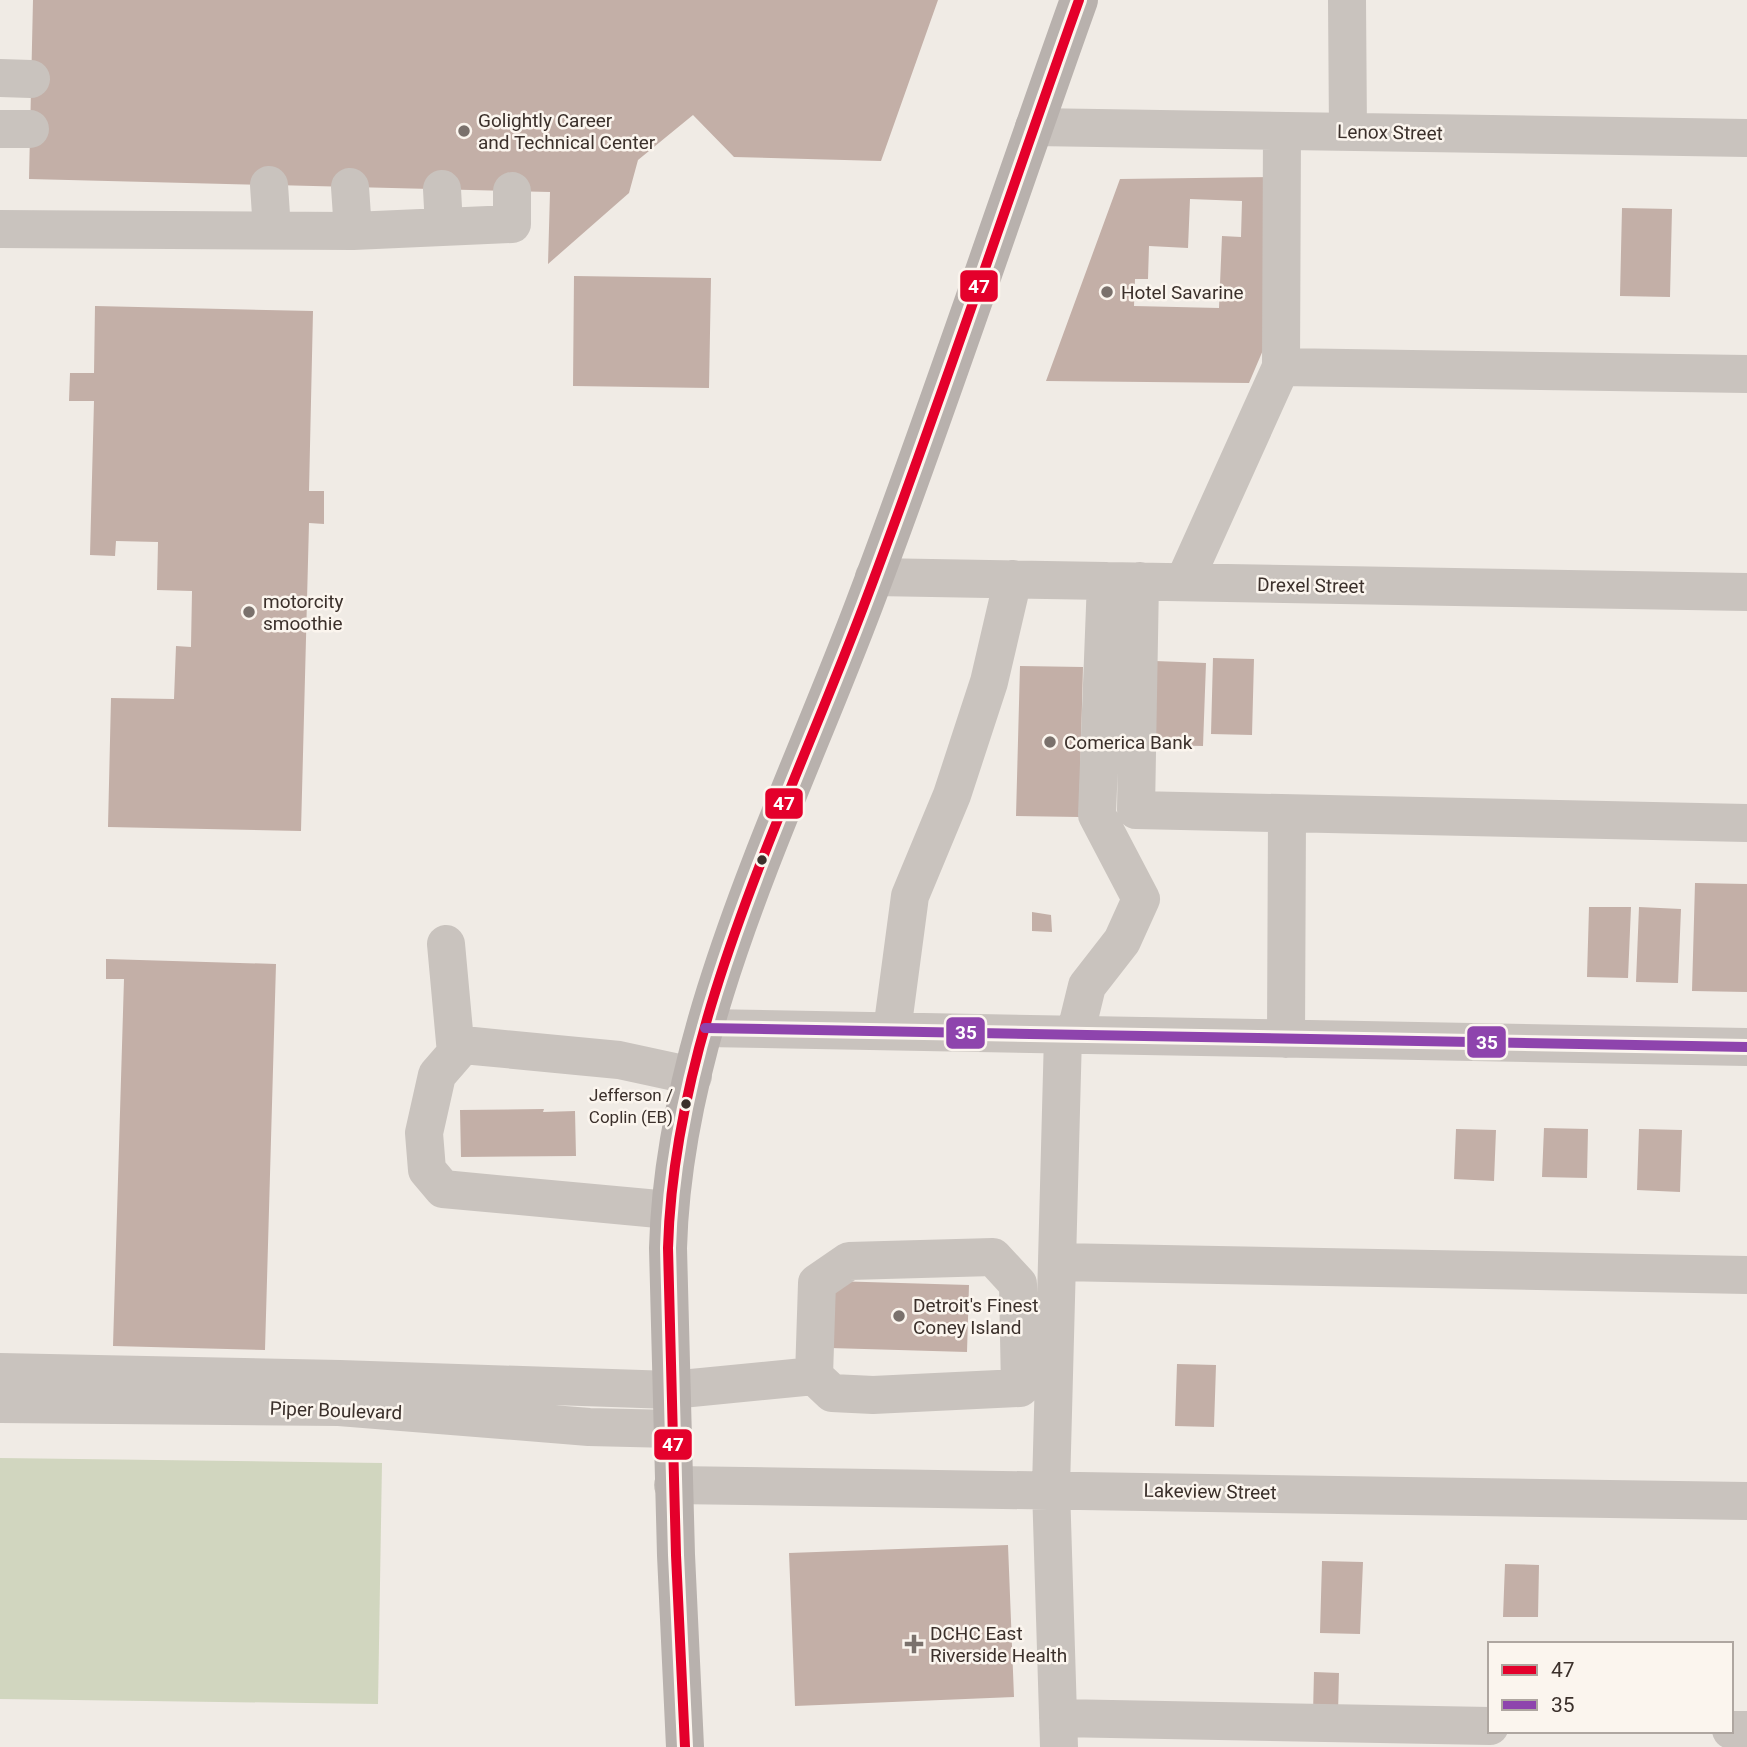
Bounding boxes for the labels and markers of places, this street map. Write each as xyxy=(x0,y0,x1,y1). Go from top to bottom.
place label: Golightly Career and Technical Center xyxy=(478,109,656,154)
marker: Golightly Career and Technical Center xyxy=(456,123,472,139)
place label: Hotel Savarine xyxy=(1121,281,1244,304)
marker: Hotel Savarine xyxy=(1099,284,1115,300)
place label: motorcity smoothie xyxy=(263,590,343,635)
marker: motorcity smoothie xyxy=(241,604,257,620)
place label: Comerica Bank xyxy=(1064,731,1193,754)
marker: Comerica Bank xyxy=(1042,734,1058,750)
unlabelled marker xyxy=(755,853,769,867)
place label: Jefferson / Coplin (EB) xyxy=(589,1085,673,1127)
marker: Jefferson / Coplin (EB) xyxy=(679,1097,693,1111)
place label: Detroit's Finest Coney Island xyxy=(913,1294,1039,1339)
marker: Detroit's Finest Coney Island xyxy=(891,1308,907,1324)
place label: DCHC East Riverside Health xyxy=(930,1622,1067,1667)
marker: DCHC East Riverside Health xyxy=(904,1634,924,1654)

